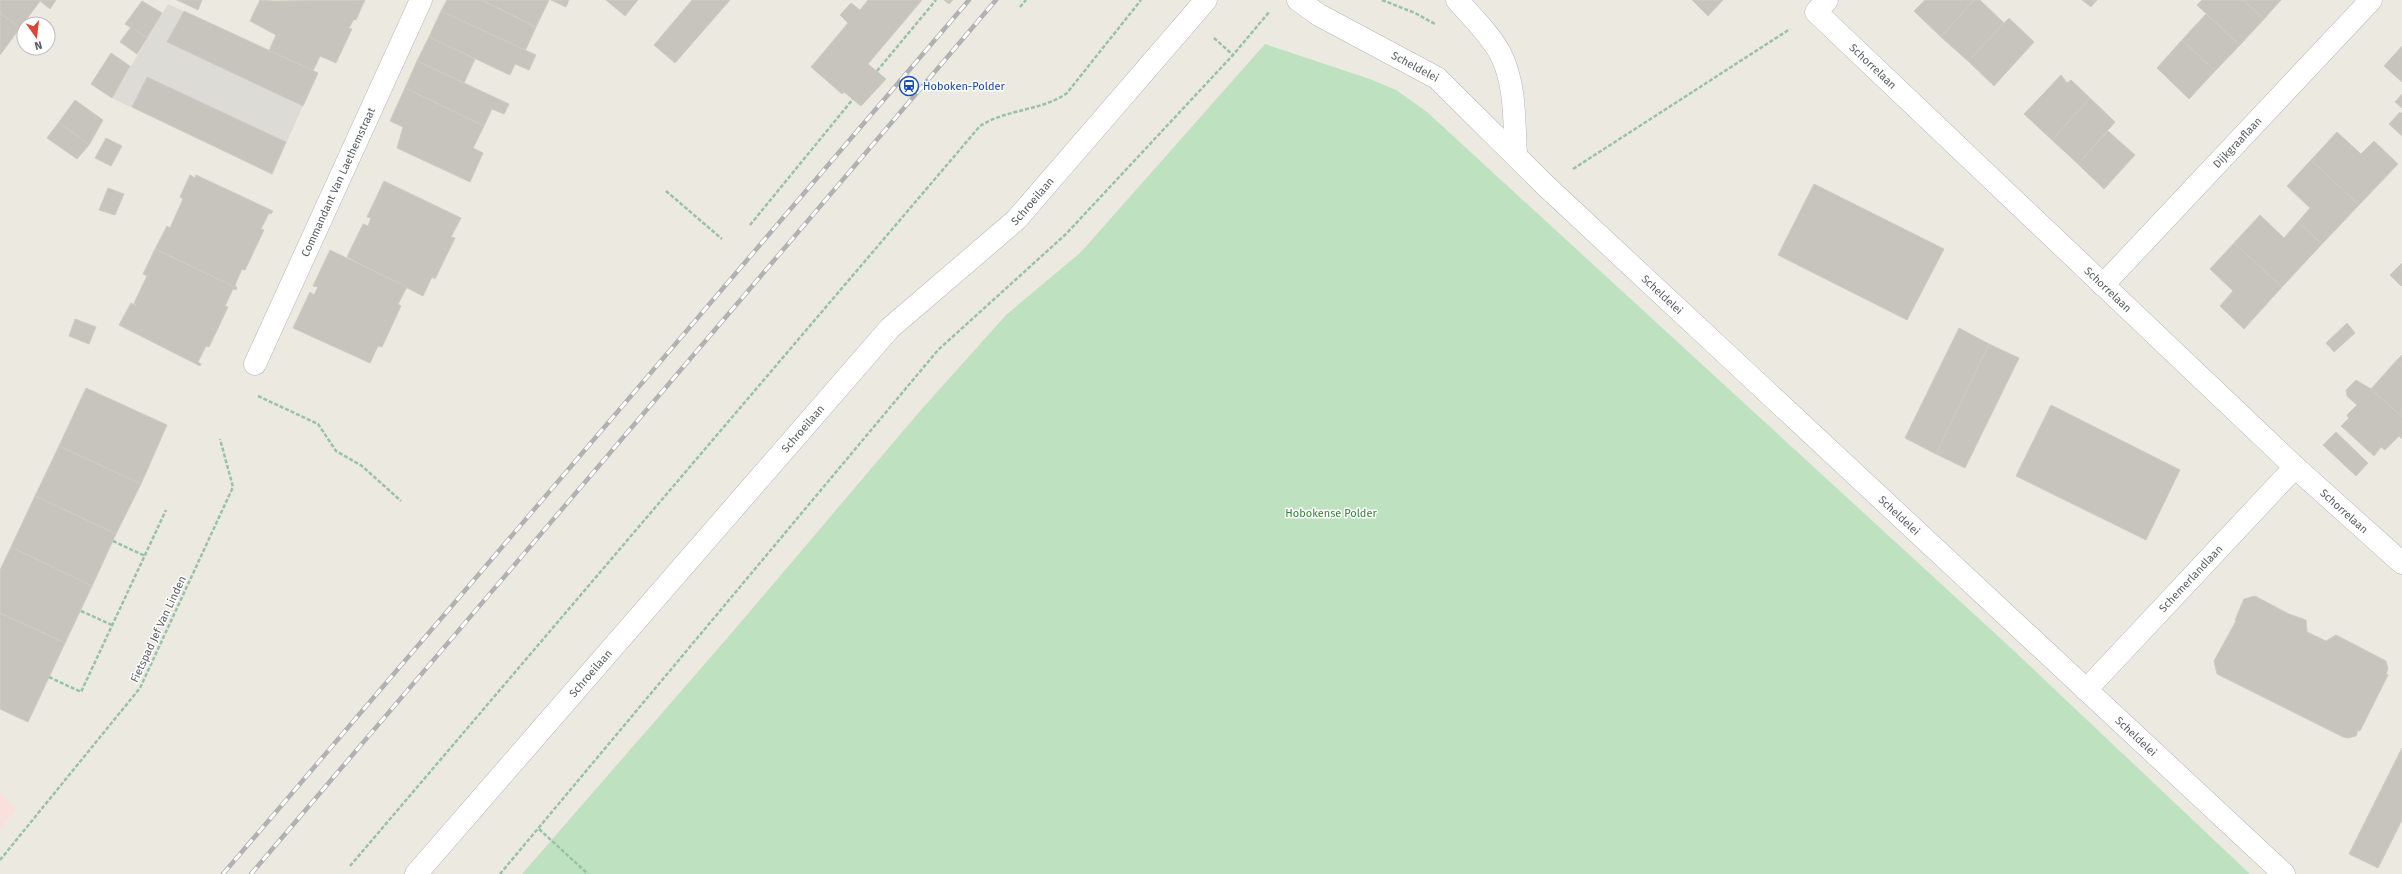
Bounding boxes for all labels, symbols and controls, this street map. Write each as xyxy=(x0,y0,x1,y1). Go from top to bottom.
north arrow xyxy=(16,16,56,56)
text: N xyxy=(33,38,43,52)
street label: Schorrelaan xyxy=(1847,41,1899,92)
street label: Scheldelei xyxy=(1389,49,1441,85)
station icon: Hoboken-Polder xyxy=(898,75,920,97)
place label: Hoboken-Polder xyxy=(923,80,1005,93)
street label: Commandant Van Laethemstraat xyxy=(299,105,378,259)
street label: Dijkgraaflaan xyxy=(2211,114,2265,171)
street label: Schroeilaan xyxy=(1009,175,1057,228)
street label: Schorrelaan xyxy=(2081,264,2134,315)
street label: Scheldelei xyxy=(1639,272,1685,317)
street label: Schroeilaan xyxy=(779,402,827,455)
street label: Schorrelaan xyxy=(2317,487,2370,536)
street label: Scheldelei xyxy=(1876,493,1922,538)
park label: Hobokense Polder xyxy=(1285,507,1377,520)
street label: Schemerlandlaan xyxy=(2156,542,2226,615)
street label: Fietspad Jef Van Linden xyxy=(128,574,189,685)
street label: Schroeilaan xyxy=(567,647,615,700)
street label: Scheldelei xyxy=(2113,714,2159,759)

